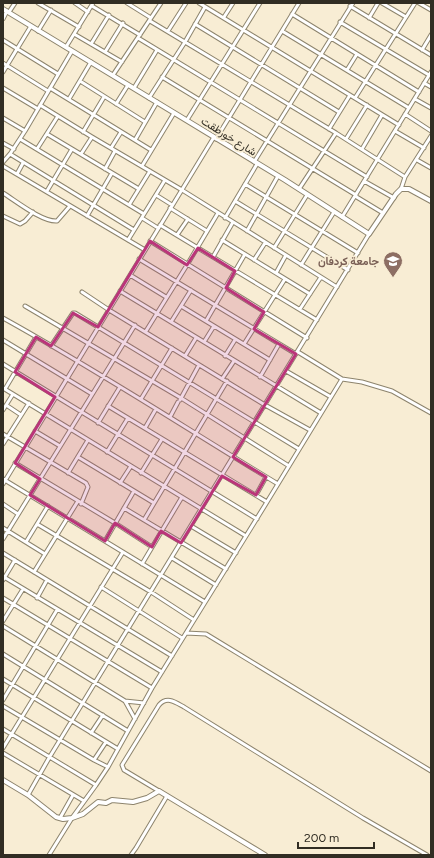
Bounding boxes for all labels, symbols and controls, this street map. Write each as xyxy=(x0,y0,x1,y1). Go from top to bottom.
street label: شارع خورطقت xyxy=(198,114,259,160)
school or university icon: جامعة كردفان xyxy=(382,250,404,278)
place label: جامعة كردفان xyxy=(318,255,380,268)
scale bar xyxy=(298,824,374,850)
text: 200 m xyxy=(304,831,339,845)

